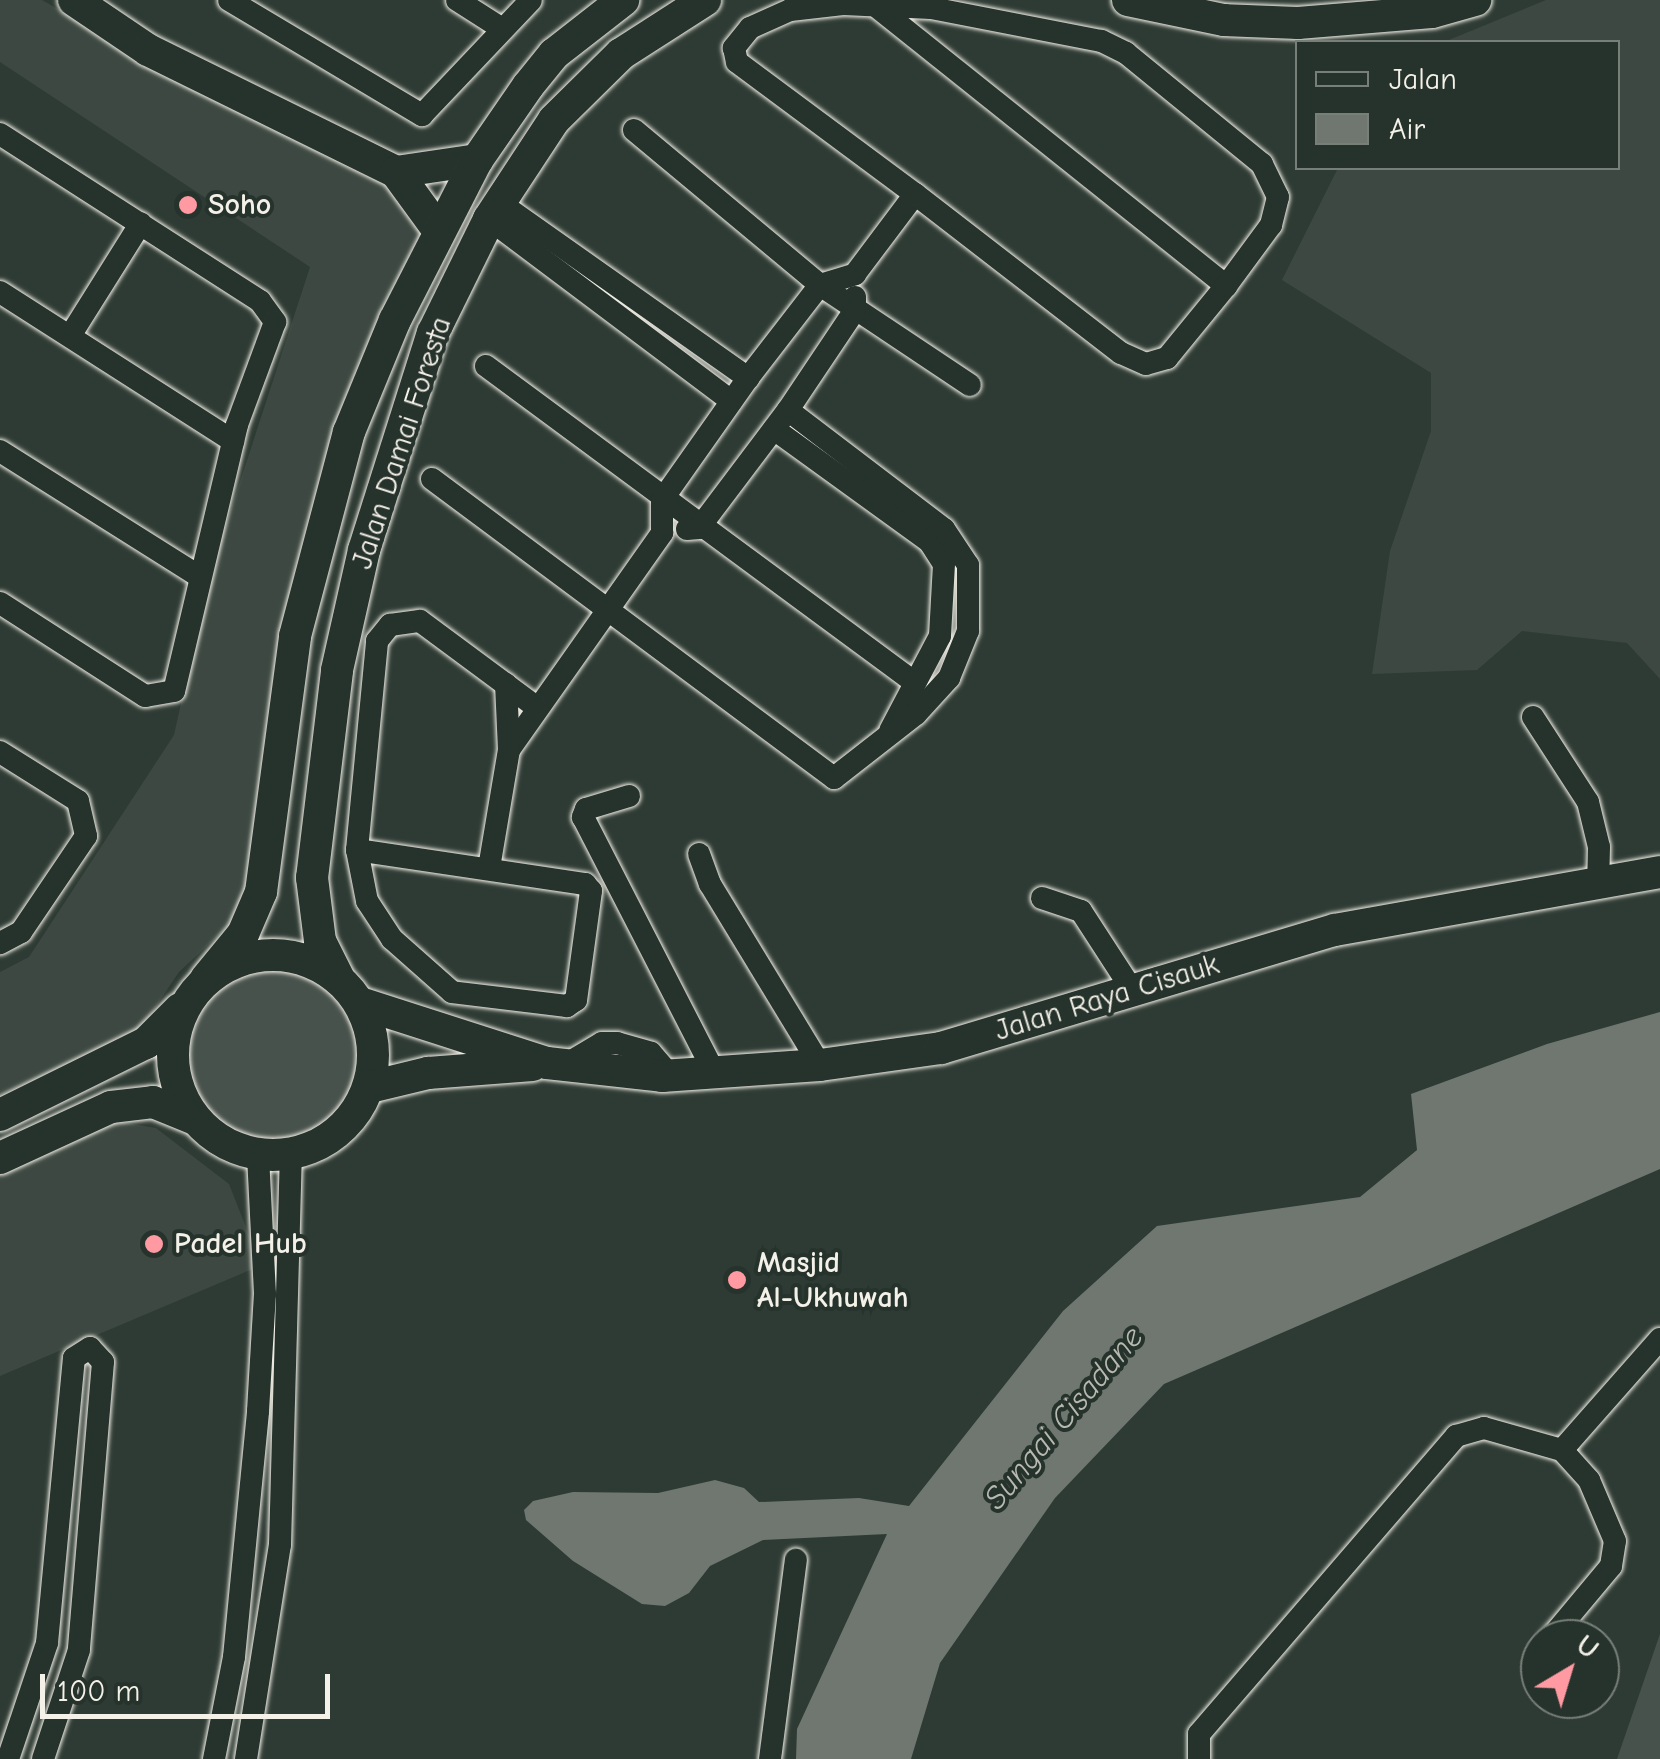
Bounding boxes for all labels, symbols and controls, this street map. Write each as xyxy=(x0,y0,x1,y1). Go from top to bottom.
legend xyxy=(1295,40,1620,170)
text: Jalan xyxy=(1389,62,1457,97)
text: Air xyxy=(1389,112,1425,147)
place label: Soho xyxy=(208,187,271,223)
marker: Soho xyxy=(177,194,199,216)
street label: Jalan Damai Foresta xyxy=(344,312,460,574)
street label: Jalan Raya Cisauk xyxy=(991,947,1223,1049)
place label: Padel Hub xyxy=(174,1226,307,1262)
marker: Padel Hub xyxy=(143,1233,165,1255)
place label: Masjid Al-Ukhuwah xyxy=(757,1245,909,1316)
marker: Masjid Al-Ukhuwah xyxy=(726,1269,748,1291)
water label: Sungai Cisadane xyxy=(976,1319,1152,1517)
north arrow xyxy=(1520,1619,1620,1719)
text: U xyxy=(1570,1629,1604,1665)
scale bar xyxy=(45,1654,335,1716)
text: 100 m xyxy=(57,1674,140,1709)

